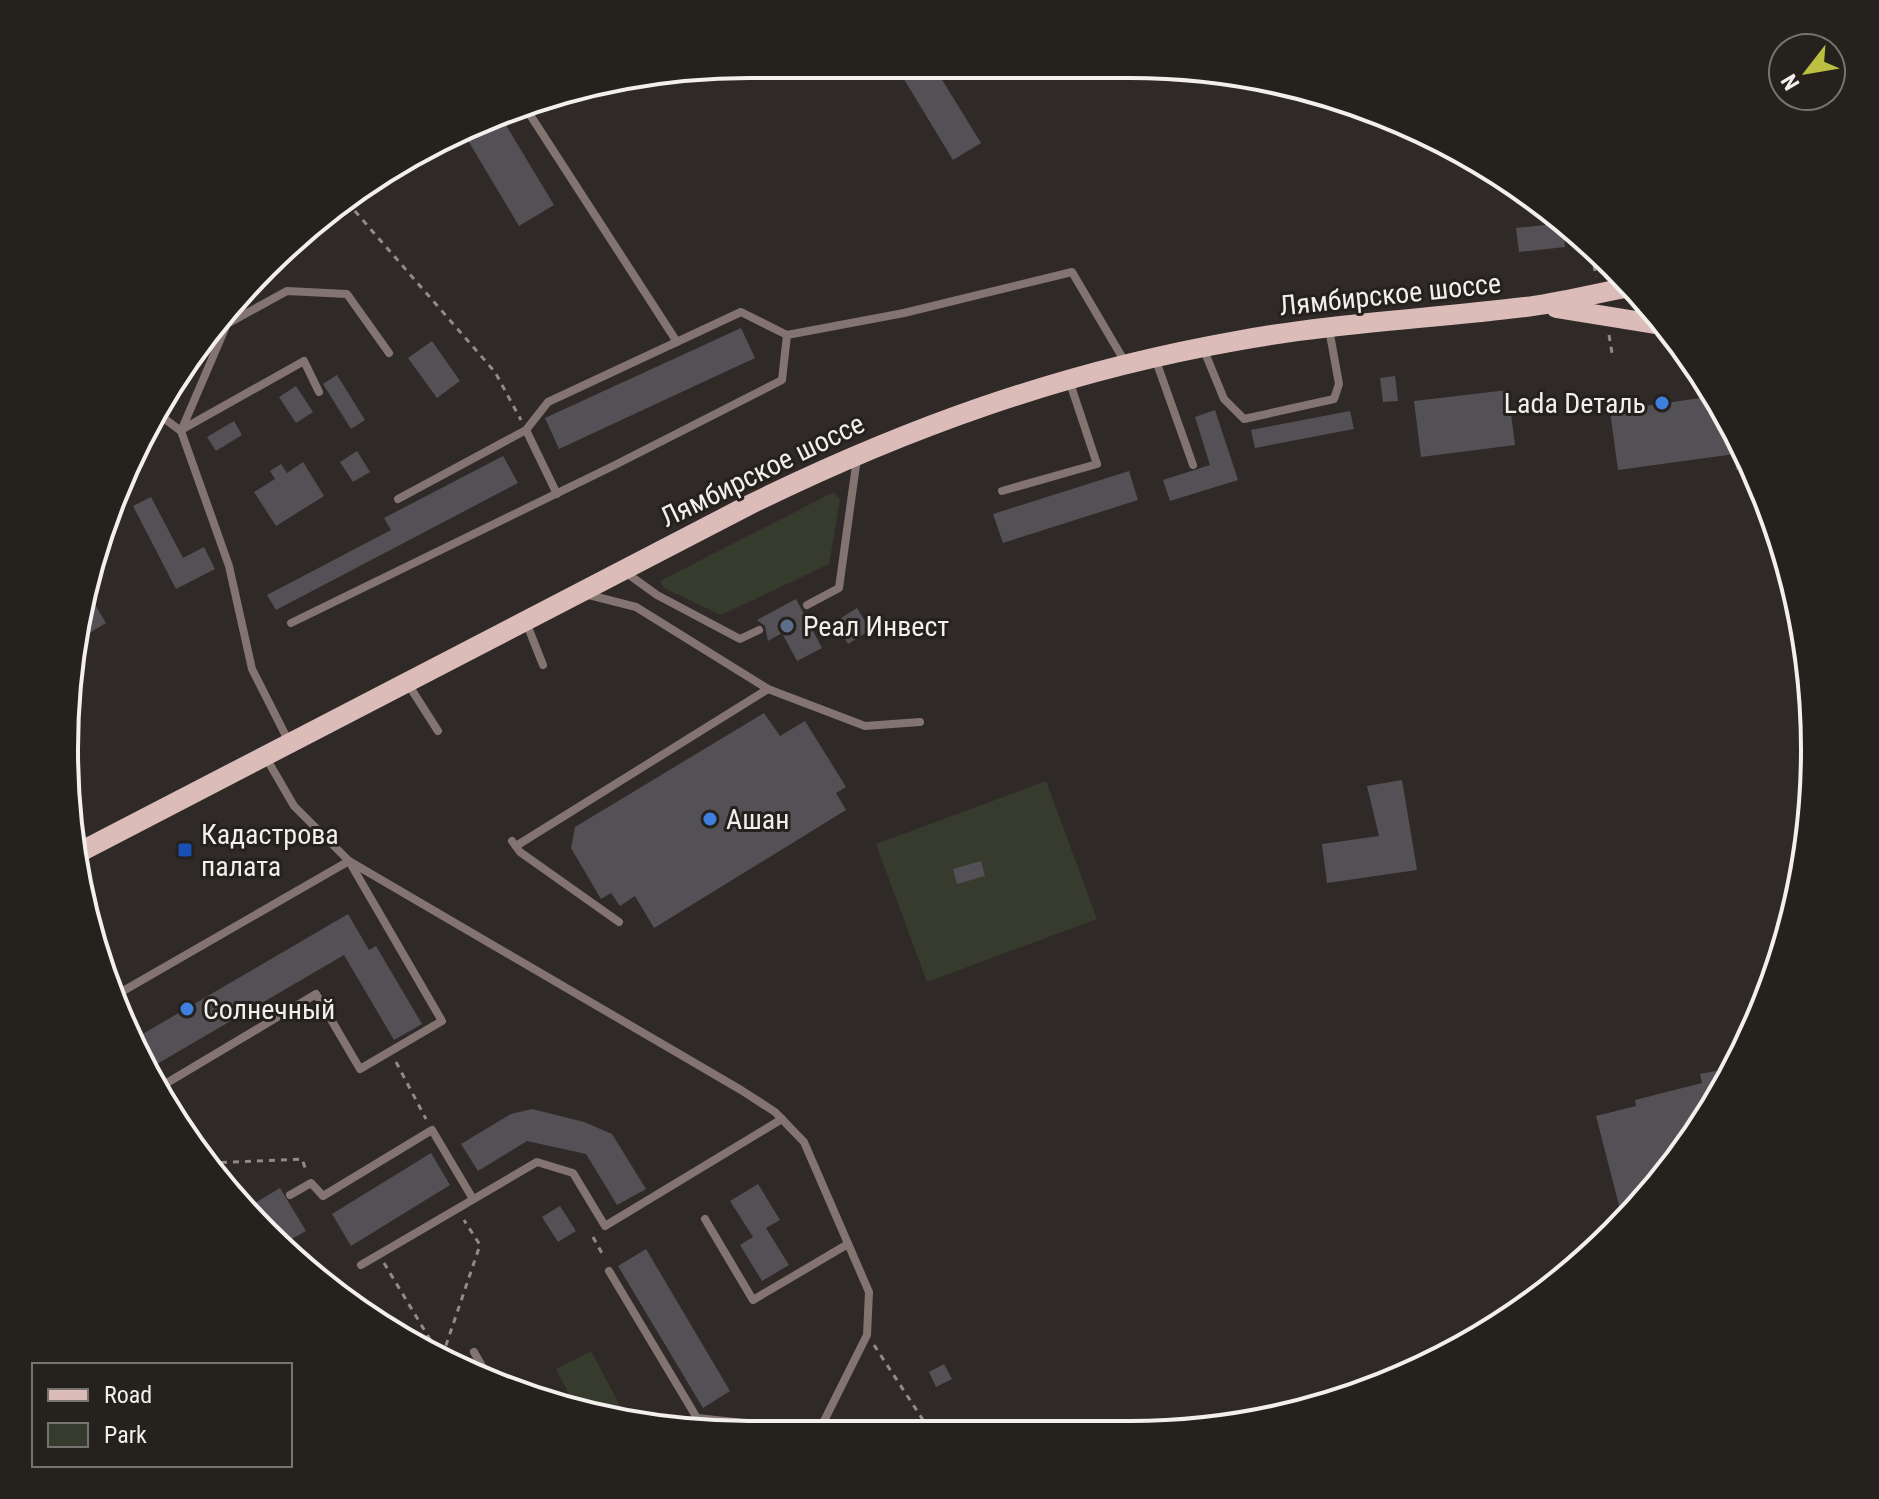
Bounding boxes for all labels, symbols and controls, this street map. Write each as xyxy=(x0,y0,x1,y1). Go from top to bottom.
north arrow xyxy=(1767,32,1847,112)
text: N xyxy=(1776,70,1804,94)
street label: Лямбирское шоссе xyxy=(1278,266,1503,323)
place label: Lada Dеталь xyxy=(1504,387,1646,420)
marker: Lada Dеталь xyxy=(1653,394,1671,412)
street label: Лямбирское шоссе xyxy=(655,407,870,534)
place label: Реал Инвест xyxy=(803,610,949,643)
marker: Реал Инвест xyxy=(778,617,796,635)
place label: Ашан xyxy=(726,803,790,836)
marker: Ашан xyxy=(701,810,719,828)
place label: Кадастрова палата xyxy=(201,818,339,883)
marker: Кадастрова палата xyxy=(176,841,194,859)
place label: Солнечный xyxy=(203,993,335,1026)
marker: Солнечный xyxy=(178,1000,196,1018)
legend xyxy=(32,1363,292,1467)
text: Road xyxy=(104,1381,152,1409)
text: Park xyxy=(104,1421,147,1449)

